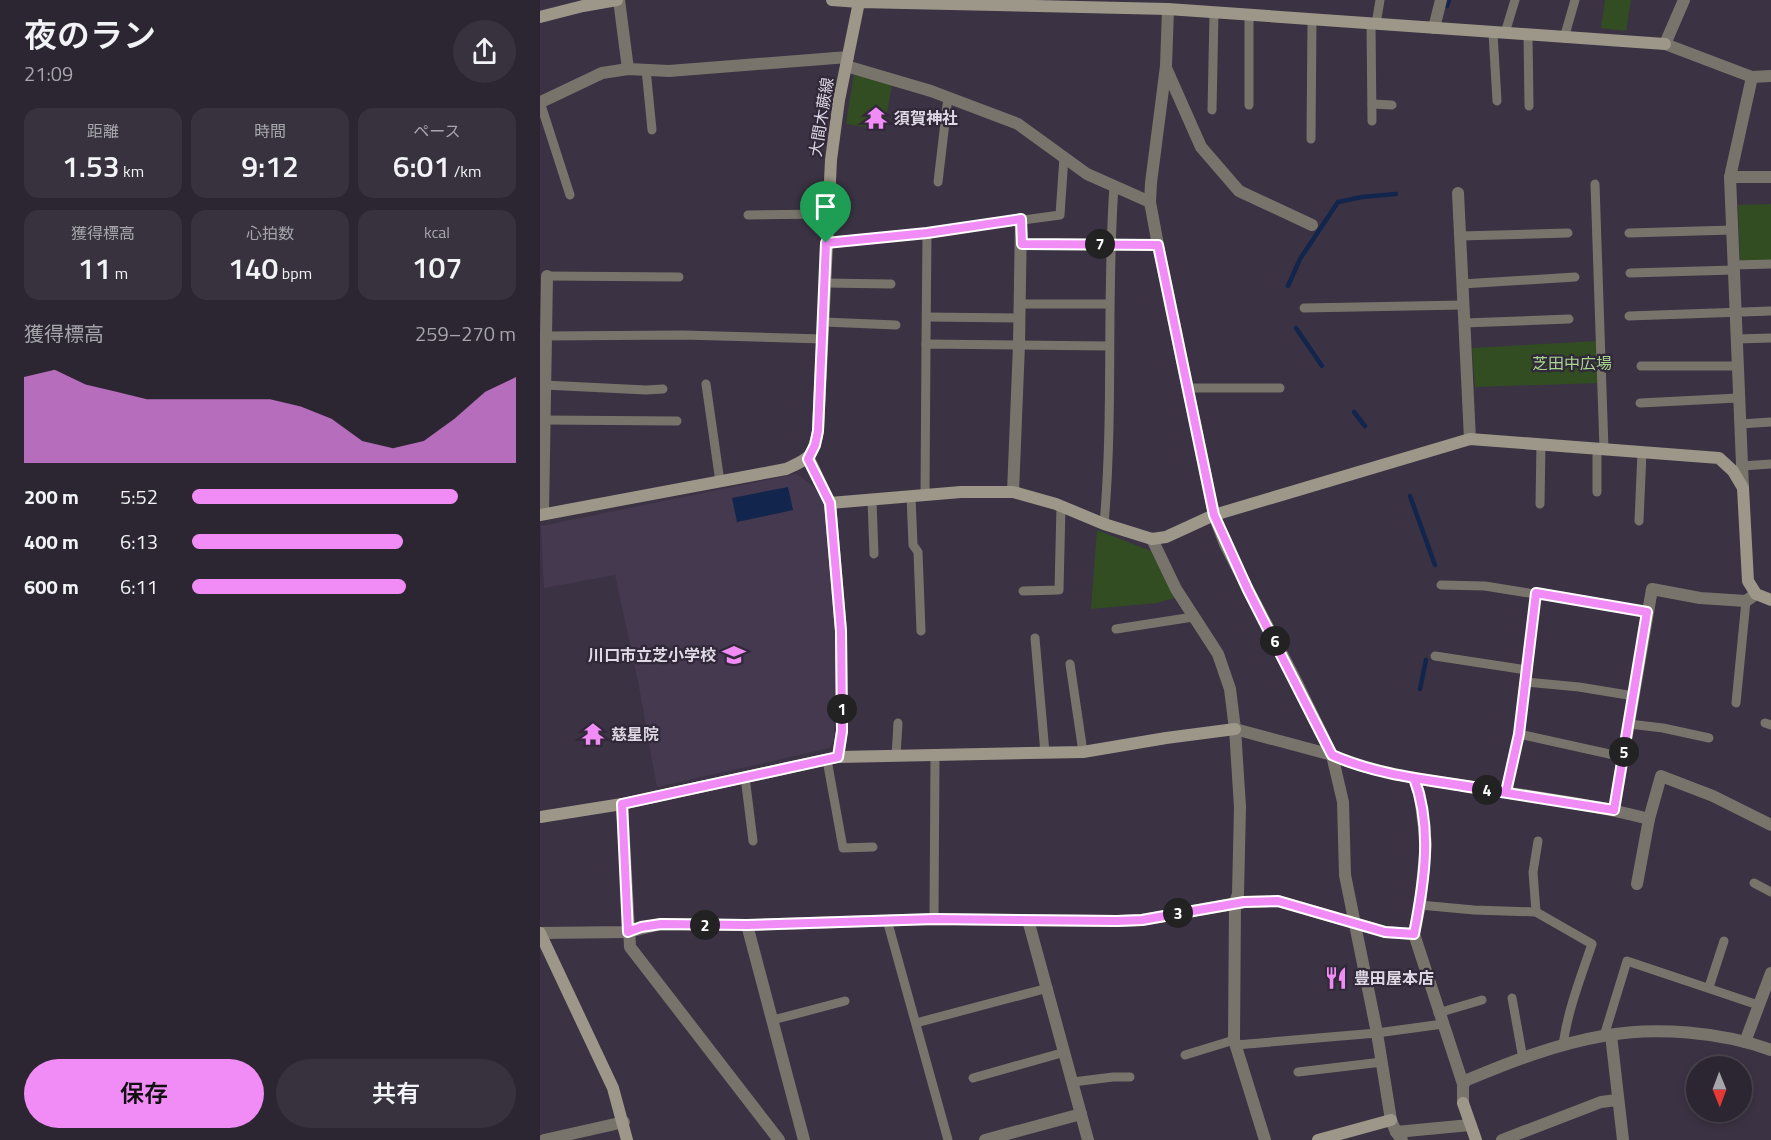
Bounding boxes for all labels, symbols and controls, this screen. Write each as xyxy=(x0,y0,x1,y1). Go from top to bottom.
text: 夜のラン xyxy=(24,10,156,60)
button: share xyxy=(453,20,516,83)
text: 21:09 xyxy=(24,58,73,89)
street label: 大間木蕨線 xyxy=(803,76,839,158)
temple icon: 須賀神社 xyxy=(863,105,889,131)
place label: 須賀神社 xyxy=(894,106,958,130)
text: 距離 xyxy=(87,119,119,143)
text: 時間 xyxy=(254,119,286,143)
text: ペース xyxy=(413,119,461,143)
text: 1.53 xyxy=(62,143,120,189)
text: 9:12 xyxy=(241,143,299,189)
text: 6:01 xyxy=(393,143,450,189)
text: km xyxy=(120,159,144,183)
text: /km xyxy=(450,159,481,183)
pin xyxy=(800,181,851,243)
icon: arrive xyxy=(809,190,842,223)
text: kcal xyxy=(424,220,450,244)
text: 獲得標高 xyxy=(71,221,135,245)
text: 心拍数 xyxy=(246,221,294,245)
pin: 7 xyxy=(1085,229,1115,259)
text: 7 xyxy=(1096,232,1104,256)
text: 107 xyxy=(412,244,462,290)
text: 11 xyxy=(78,245,111,291)
text: 140 xyxy=(228,245,278,291)
text: m xyxy=(111,261,128,285)
text: bpm xyxy=(278,261,312,285)
text: 獲得標高 xyxy=(24,318,104,349)
text: 259–270 m xyxy=(415,318,516,349)
park label: 芝田中広場 xyxy=(1532,351,1612,375)
text: 200 m xyxy=(24,481,79,512)
text: 5:52 xyxy=(120,481,158,512)
text: 400 m xyxy=(24,526,79,557)
text: 6:13 xyxy=(120,526,158,557)
text: 600 m xyxy=(24,571,79,602)
text: 6:11 xyxy=(120,571,158,602)
pin: 6 xyxy=(1260,626,1290,656)
text: 6 xyxy=(1271,629,1279,653)
school or university icon: 川口市立芝小学校 xyxy=(721,642,747,668)
place label: 川口市立芝小学校 xyxy=(588,643,716,667)
pin: 1 xyxy=(827,694,857,724)
text: 1 xyxy=(838,697,846,721)
temple icon: 慈星院 xyxy=(580,721,606,747)
place label: 慈星院 xyxy=(611,722,659,746)
pin: 5 xyxy=(1609,737,1639,767)
text: 5 xyxy=(1620,740,1628,764)
pin: 4 xyxy=(1472,775,1502,805)
text: 4 xyxy=(1483,778,1491,802)
pin: 3 xyxy=(1163,898,1193,928)
text: 3 xyxy=(1174,901,1182,925)
pin: 2 xyxy=(690,910,720,940)
text: 2 xyxy=(701,913,709,937)
restaurant icon: 豊田屋本店 xyxy=(1323,965,1349,991)
place label: 豊田屋本店 xyxy=(1354,966,1434,990)
north arrow xyxy=(1686,1056,1752,1122)
map controls xyxy=(1686,1056,1752,1122)
button: 保存 xyxy=(24,1059,264,1128)
button: 共有 xyxy=(276,1059,516,1128)

